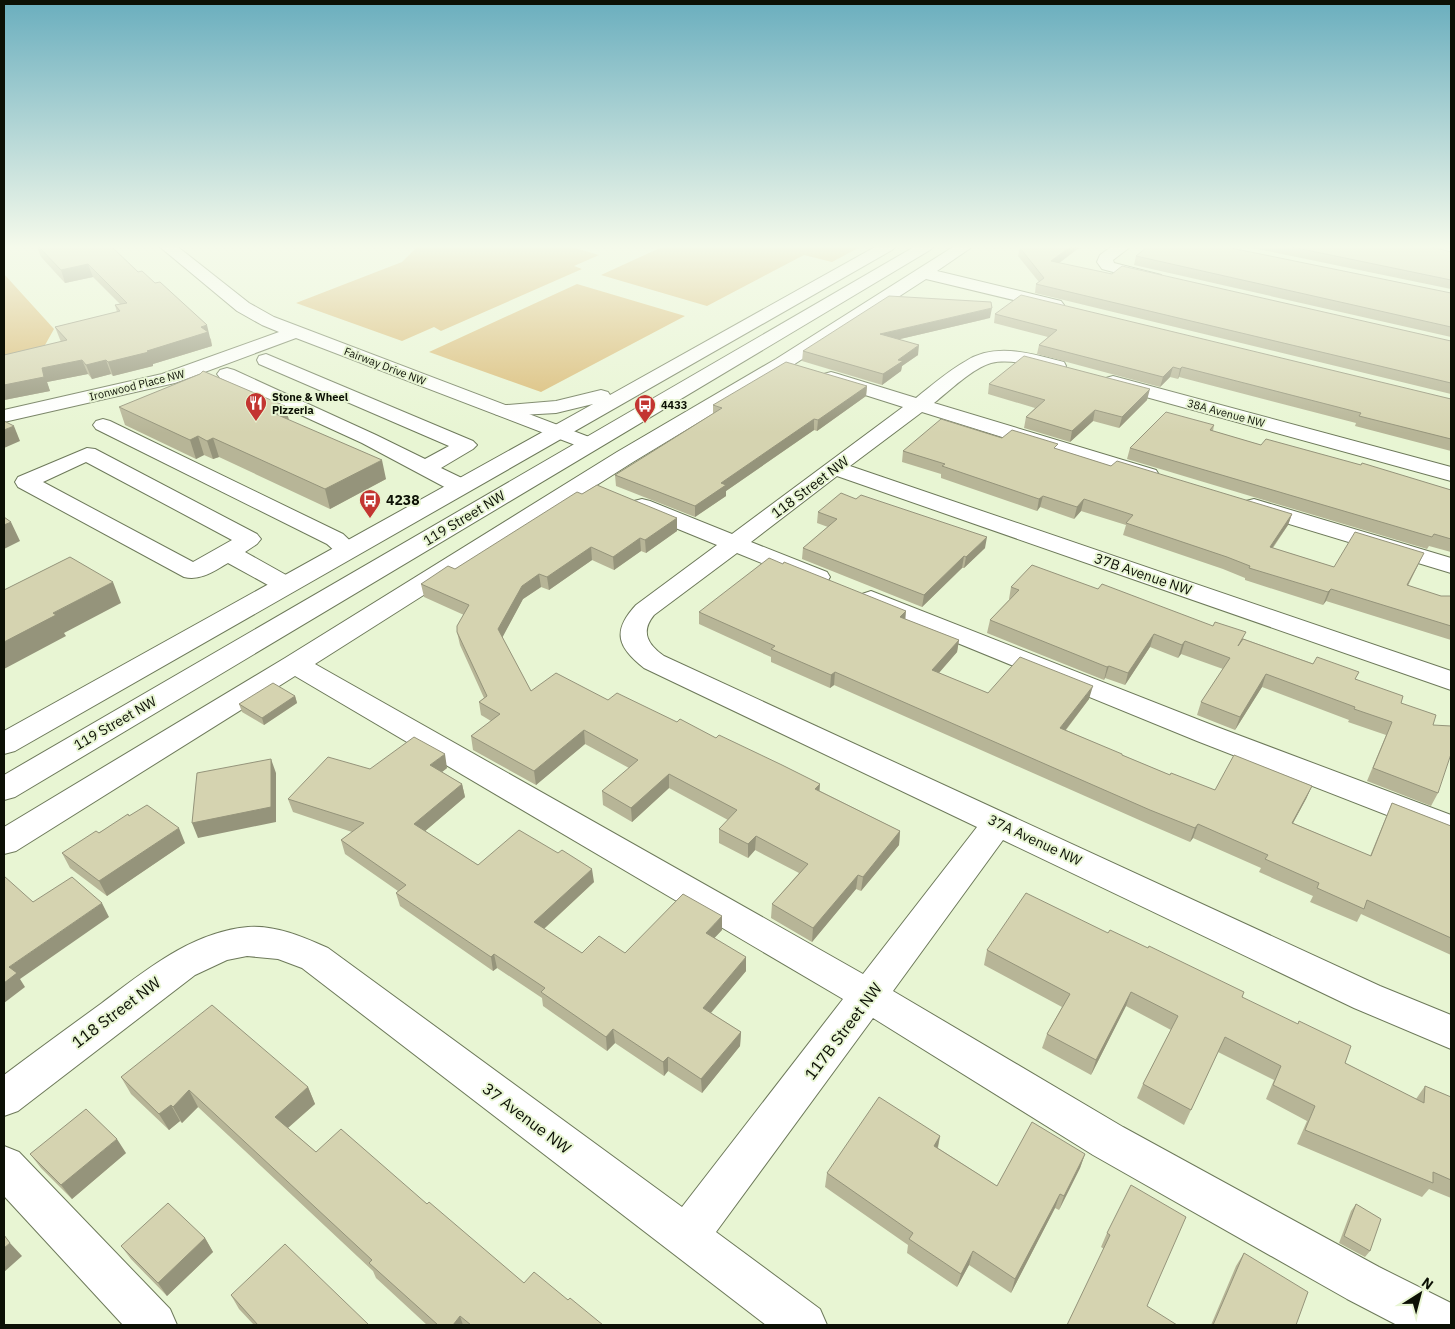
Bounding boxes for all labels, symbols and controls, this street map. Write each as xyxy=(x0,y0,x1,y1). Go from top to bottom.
street label: Fairway Drive NW xyxy=(342,344,428,388)
street label: Ironwood Place NW xyxy=(88,366,186,404)
place label: Stone & Wheel Pizzeria xyxy=(272,390,349,417)
restaurant icon: Stone & Wheel Pizzeria xyxy=(244,391,268,422)
bus stop icon: 4433 xyxy=(633,393,657,424)
street label: 38A Avenue NW xyxy=(1186,396,1267,430)
place label: 4433 xyxy=(661,398,687,412)
street label: 118 Street NW xyxy=(768,452,853,522)
street label: 119 Street NW xyxy=(420,486,509,550)
bus stop icon: 4238 xyxy=(358,488,382,519)
place label: 4238 xyxy=(386,491,420,509)
street label: 37B Avenue NW xyxy=(1092,549,1194,599)
street label: 119 Street NW xyxy=(70,692,160,754)
street label: 37A Avenue NW xyxy=(985,810,1085,870)
street label: 118 Street NW xyxy=(68,972,164,1052)
street label: 117B Street NW xyxy=(800,979,886,1083)
street label: 37 Avenue NW xyxy=(479,1078,575,1158)
north arrow xyxy=(1395,1269,1445,1319)
text: N xyxy=(1418,1273,1437,1294)

